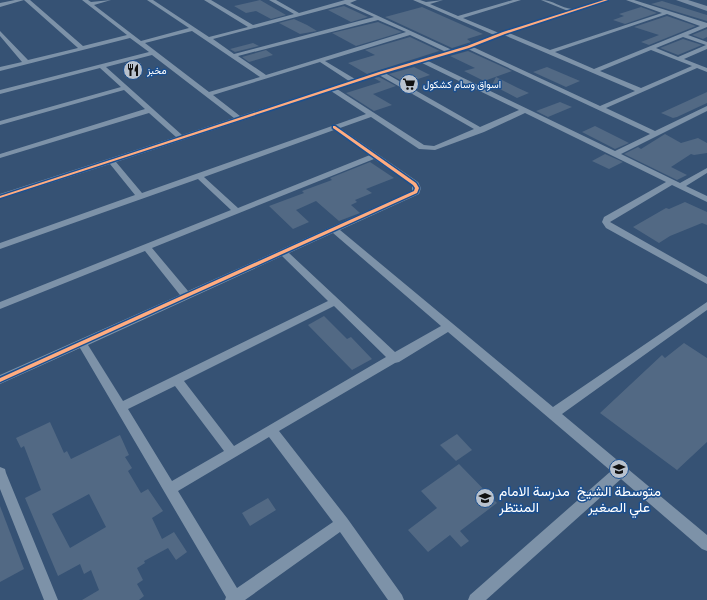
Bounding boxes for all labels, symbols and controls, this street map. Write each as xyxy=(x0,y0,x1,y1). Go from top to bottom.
restaurant icon: مخبز xyxy=(122,59,144,81)
place label: مخبز xyxy=(146,63,166,78)
supermarket icon: اسواق وسام كشكول xyxy=(398,73,420,95)
place label: اسواق وسام كشكول xyxy=(423,77,501,92)
school or university icon: متوسطة الشيخ علي الصغير xyxy=(608,458,630,480)
place label: مدرسة الامام المنتظر xyxy=(498,480,570,517)
place label: متوسطة الشيخ علي الصغير xyxy=(577,480,661,519)
school or university icon: مدرسة الامام المنتظر xyxy=(474,487,496,509)

